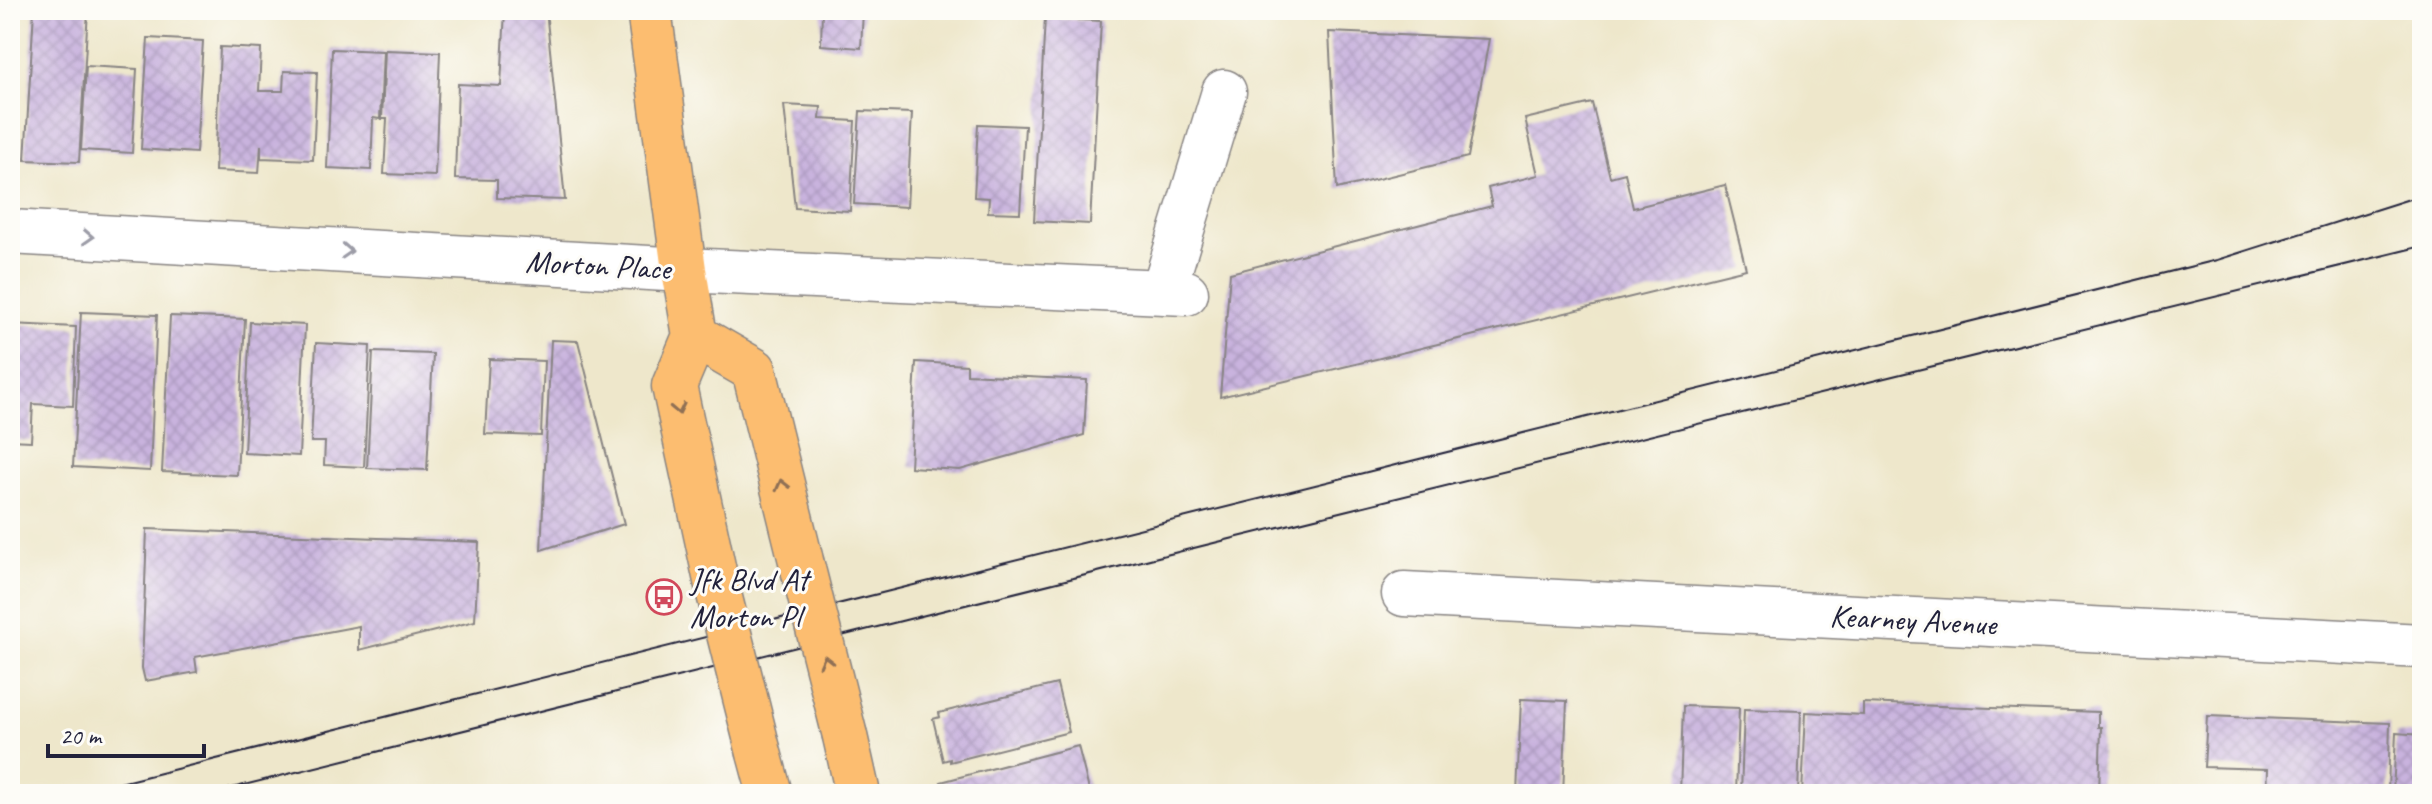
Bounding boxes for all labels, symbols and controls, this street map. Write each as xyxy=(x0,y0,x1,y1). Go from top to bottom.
one-way arrow xyxy=(82,228,95,245)
street label: Morton Place xyxy=(524,241,674,289)
one-way arrow xyxy=(341,242,354,259)
one-way arrow xyxy=(669,401,686,415)
one-way arrow xyxy=(775,479,792,493)
place label: Jfk Blvd At Morton Pl xyxy=(688,559,813,637)
bus stop icon: Jfk Blvd At Morton Pl xyxy=(645,578,683,616)
street label: Kearney Avenue xyxy=(1829,595,2000,645)
one-way arrow xyxy=(818,654,835,668)
scale bar xyxy=(48,708,204,758)
text: 20 m xyxy=(60,721,103,751)

